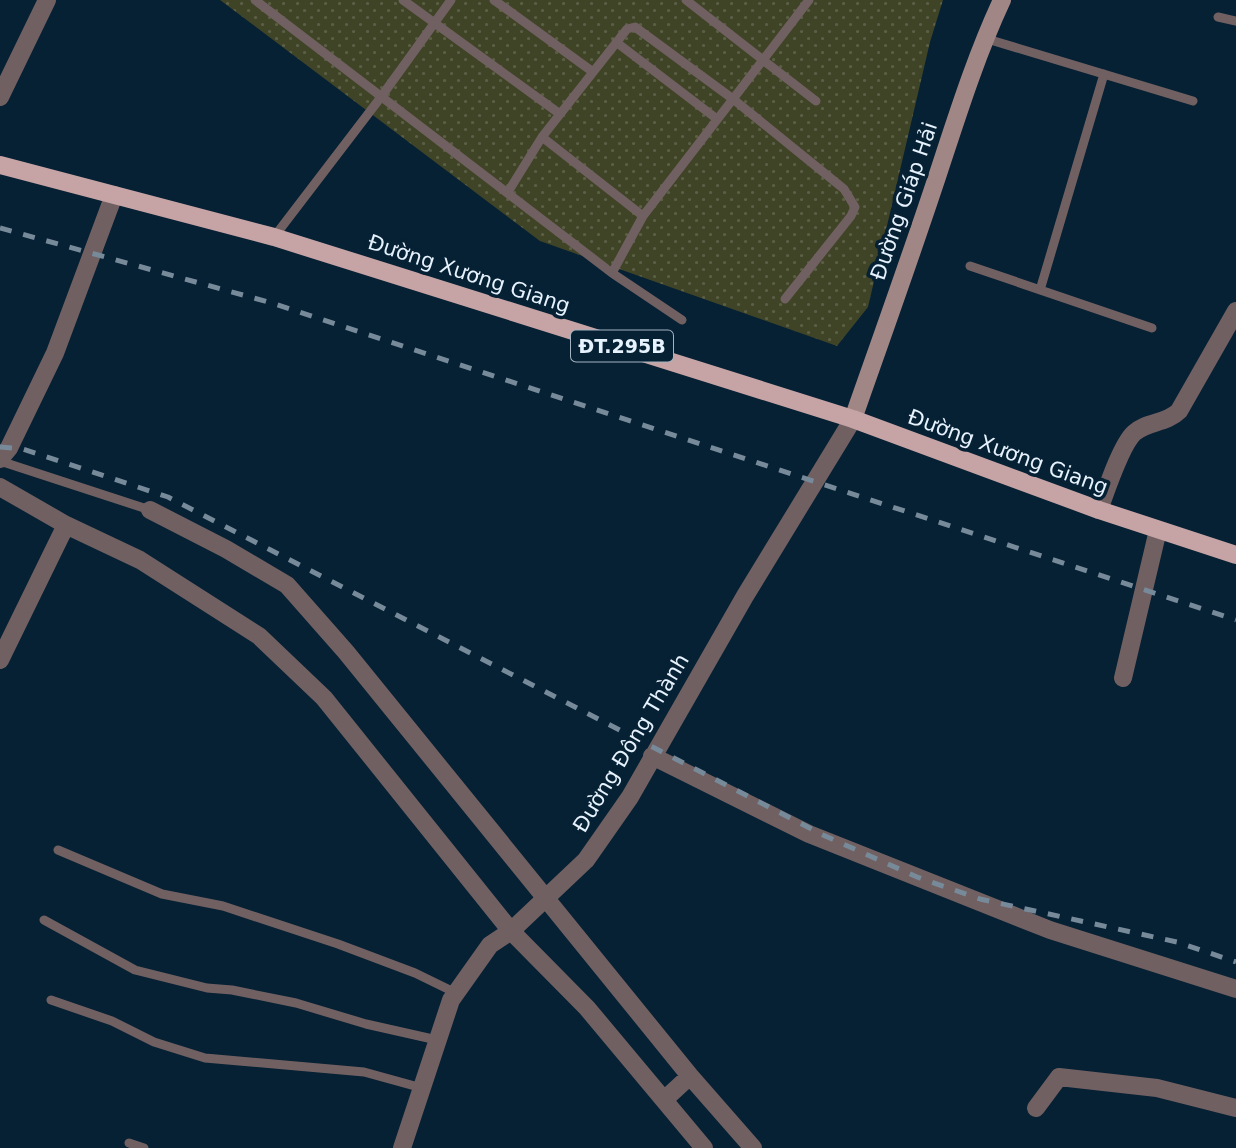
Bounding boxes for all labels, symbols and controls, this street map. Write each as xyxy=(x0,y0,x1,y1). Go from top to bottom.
street label: Đường Giáp Hải xyxy=(866,119,942,283)
street label: Đường Xương Giang xyxy=(365,230,573,318)
road number: ĐT.295B xyxy=(571,330,673,362)
street label: Đường Xương Giang xyxy=(905,405,1111,499)
street label: Đường Đông Thành xyxy=(568,649,694,837)

